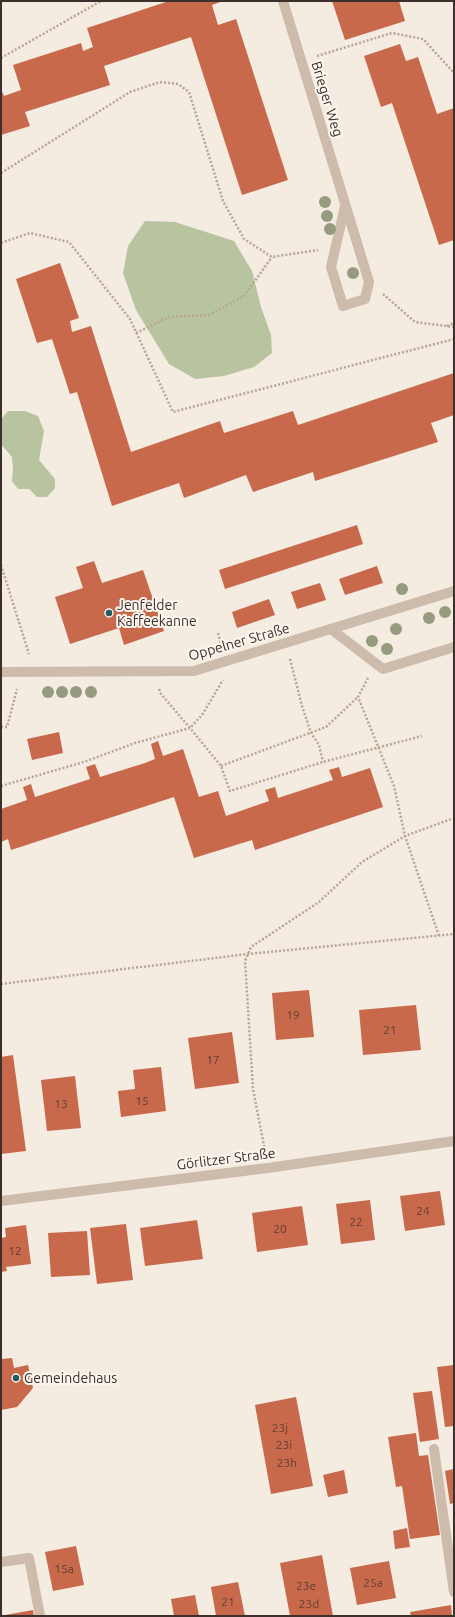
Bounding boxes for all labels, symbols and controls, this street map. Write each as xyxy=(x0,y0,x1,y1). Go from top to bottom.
street label: Brieger Weg xyxy=(308,59,346,139)
place label: Jenfelder Kaffeekanne xyxy=(117,597,197,630)
marker: Jenfelder Kaffeekanne xyxy=(104,608,114,618)
street label: Oppelner Straße xyxy=(187,620,291,664)
house number: 19 xyxy=(286,1008,300,1022)
house number: 21 xyxy=(383,1023,397,1037)
house number: 17 xyxy=(206,1053,220,1067)
house number: 15 xyxy=(135,1094,149,1108)
house number: 13 xyxy=(54,1097,68,1111)
street label: Görlitzer Straße xyxy=(176,1145,276,1173)
house number: 24 xyxy=(416,1204,430,1218)
house number: 22 xyxy=(349,1215,363,1229)
house number: 20 xyxy=(273,1222,287,1236)
house number: 12 xyxy=(8,1244,22,1258)
place label: Gemeindehaus xyxy=(24,1370,117,1386)
marker: Gemeindehaus xyxy=(11,1373,21,1383)
house number: 23j xyxy=(272,1421,288,1435)
house number: 23i xyxy=(276,1438,292,1452)
house number: 23h xyxy=(277,1456,297,1470)
house number: 15a xyxy=(54,1562,74,1576)
house number: 25a xyxy=(363,1576,383,1590)
house number: 23e xyxy=(296,1579,316,1593)
house number: 21 xyxy=(221,1595,235,1609)
house number: 23d xyxy=(299,1597,319,1611)

